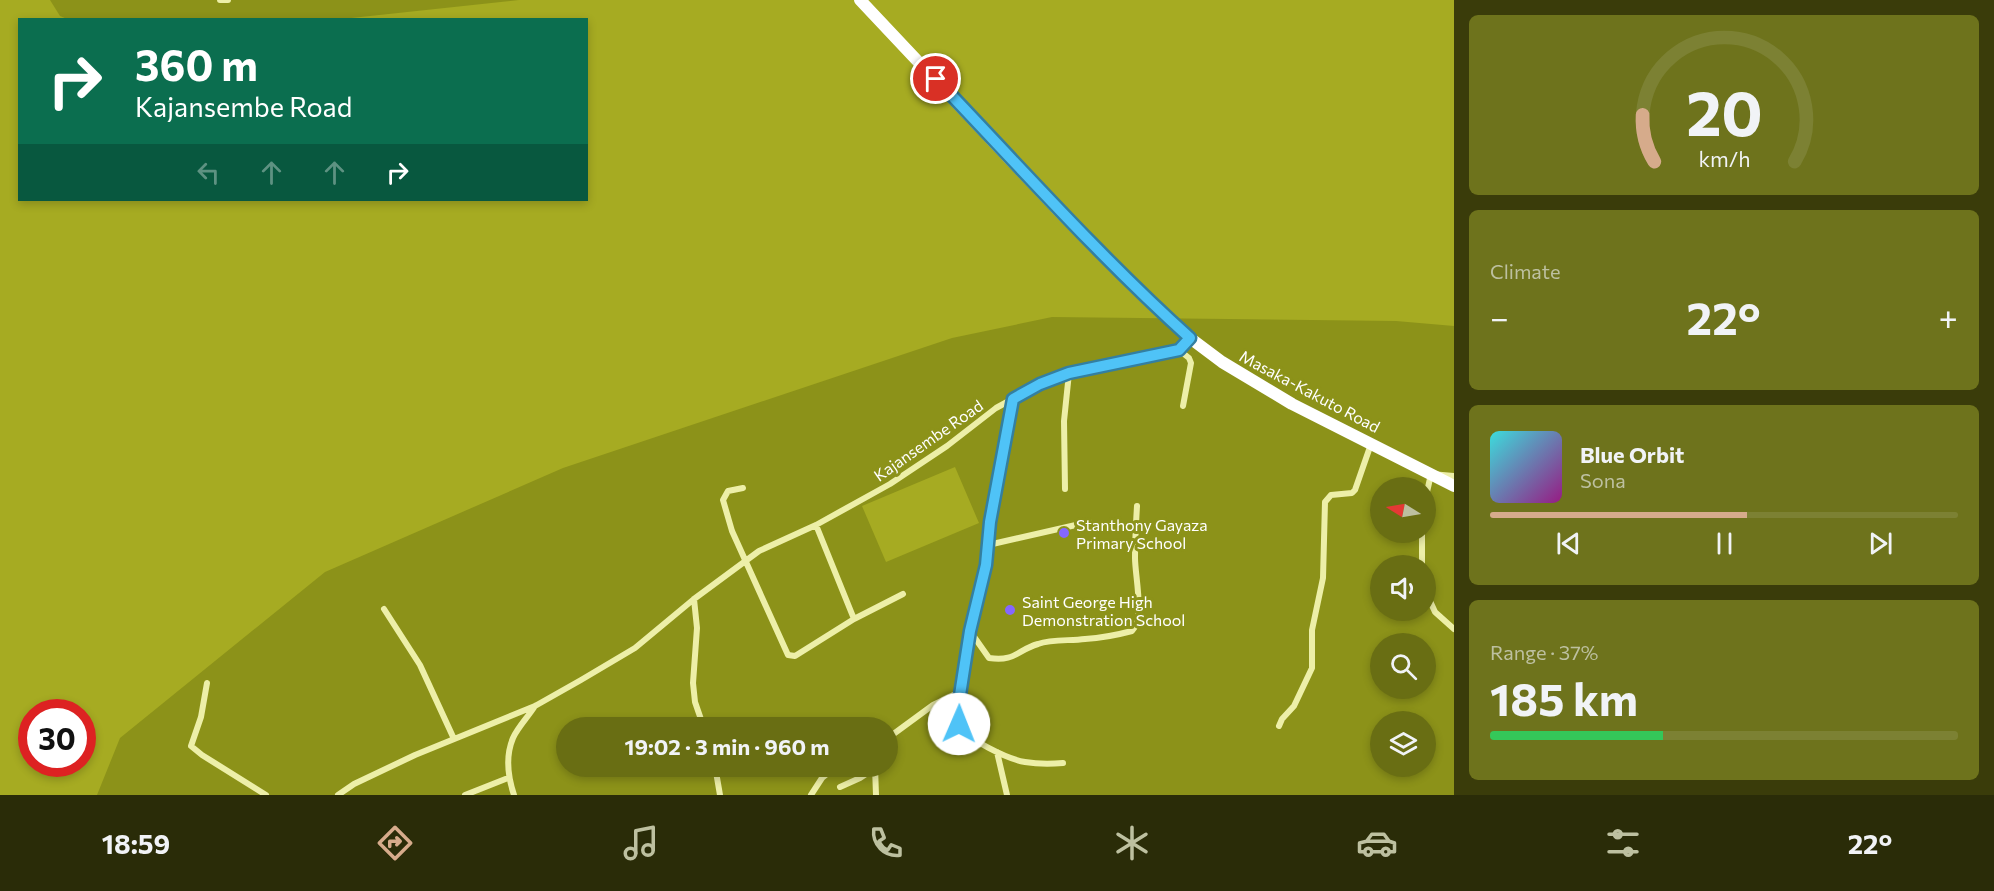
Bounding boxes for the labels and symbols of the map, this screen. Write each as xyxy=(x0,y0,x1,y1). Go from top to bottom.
pin xyxy=(910,53,961,104)
street label: Masaka-Kakuto Road xyxy=(1237,346,1383,436)
street label: Kajansembe Road xyxy=(870,395,986,485)
north arrow xyxy=(1370,477,1436,543)
place label: Stanthony Gayaza Primary School xyxy=(1076,515,1208,552)
marker: Stanthony Gayaza Primary School xyxy=(1057,526,1071,540)
place label: Saint George High Demonstration School xyxy=(1022,592,1185,629)
marker: Saint George High Demonstration School xyxy=(1003,603,1017,617)
position arrow xyxy=(927,692,991,756)
speed limit sign: 30 xyxy=(18,699,96,777)

